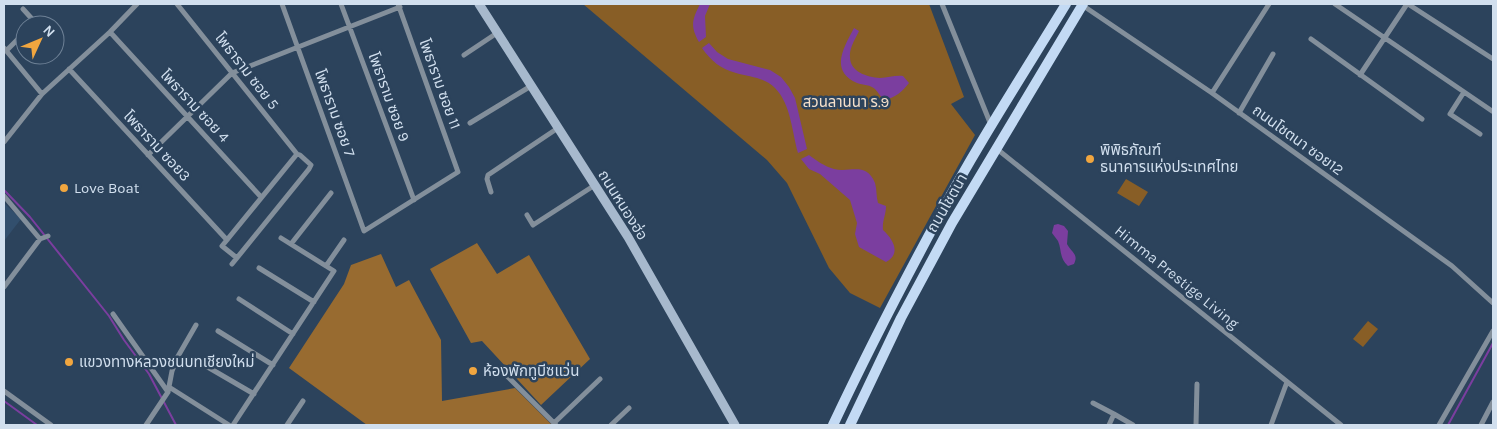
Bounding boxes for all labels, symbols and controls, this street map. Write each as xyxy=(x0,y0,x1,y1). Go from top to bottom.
north arrow xyxy=(15,15,65,65)
text: N xyxy=(39,22,59,41)
street label: โพธาราม ซอย 5 xyxy=(211,29,283,113)
street label: โพธาราม ซอย 11 xyxy=(415,37,465,131)
street label: โพธาราม ซอย 9 xyxy=(365,50,413,144)
street label: โพธาราม ซอย 4 xyxy=(157,66,234,147)
street label: โพธาราม ซอย 7 xyxy=(311,67,359,159)
park label: สวนลานนา ร.9 xyxy=(803,93,889,111)
street label: ถนนโชตนา ซอย12 xyxy=(1249,101,1347,179)
street label: โพธาราม ซอย3 xyxy=(120,107,194,185)
place label: พิพิธภัณฑ์ ธนาคารแห่งประเทศไทย xyxy=(1100,141,1239,176)
marker: พิพิธภัณฑ์ ธนาคารแห่งประเทศไทย xyxy=(1084,153,1096,165)
street label: ถนนหนองฮ่อ xyxy=(594,167,652,243)
street label: ถนนโชตนา xyxy=(923,170,971,236)
place label: Love Boat xyxy=(74,179,140,197)
marker: Love Boat xyxy=(58,182,70,194)
street label: Himma Prestige Living xyxy=(1111,221,1243,333)
place label: แขวงทางหลวงชนบทเชียงใหม่ xyxy=(79,353,255,371)
marker: แขวงทางหลวงชนบทเชียงใหม่ xyxy=(63,356,75,368)
place label: ห้องพักทูบีซแว่น xyxy=(483,362,579,380)
marker: ห้องพักทูบีซแว่น xyxy=(467,365,479,377)

